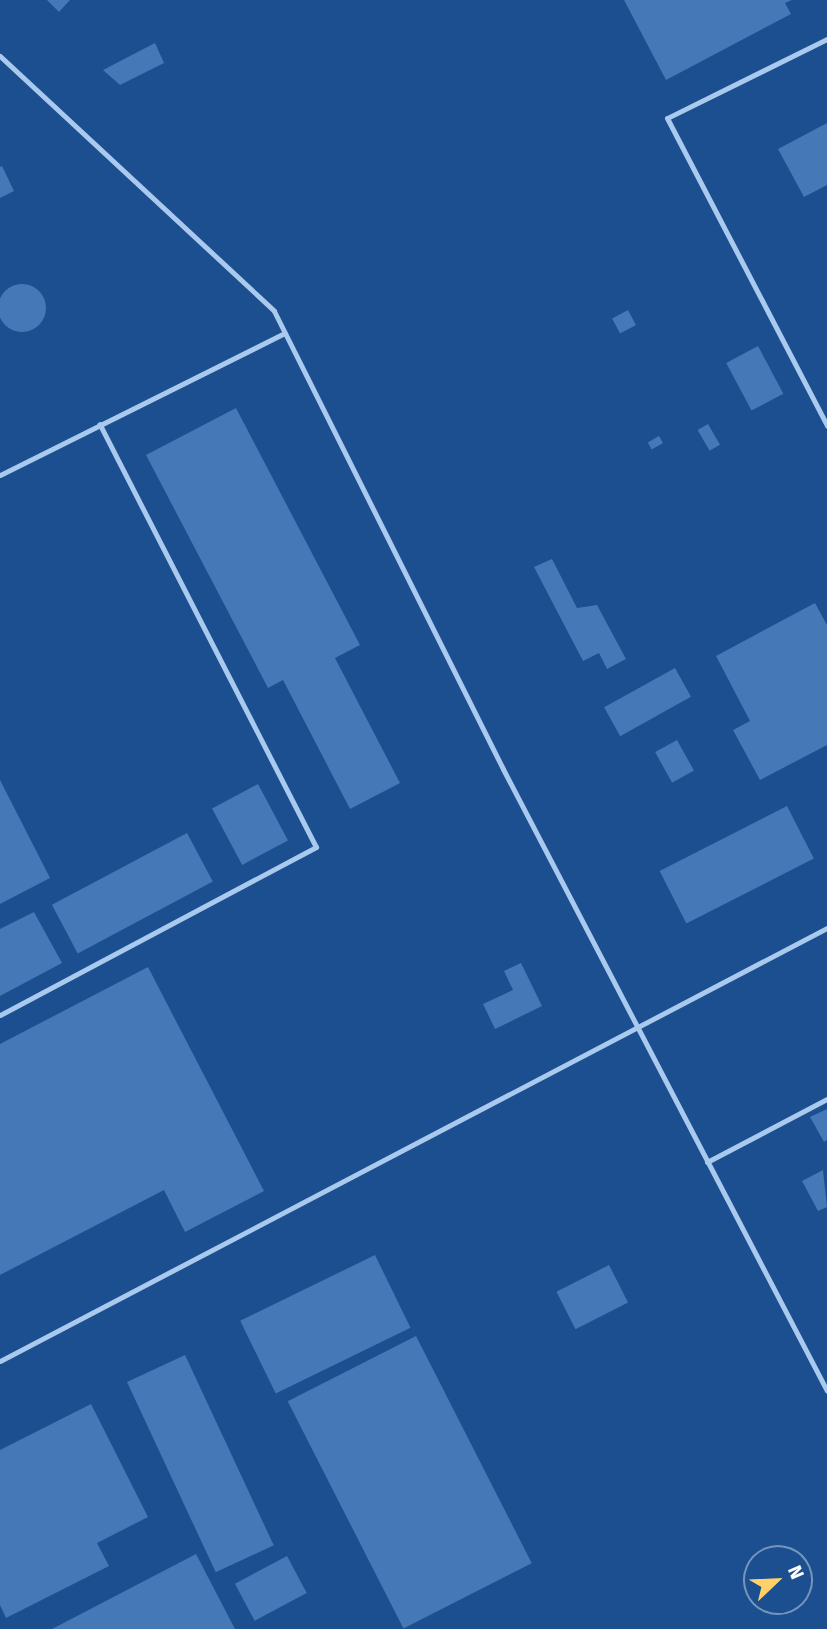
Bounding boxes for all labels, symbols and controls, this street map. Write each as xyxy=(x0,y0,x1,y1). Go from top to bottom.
north arrow xyxy=(743,1545,813,1615)
text: N xyxy=(783,1562,809,1583)

